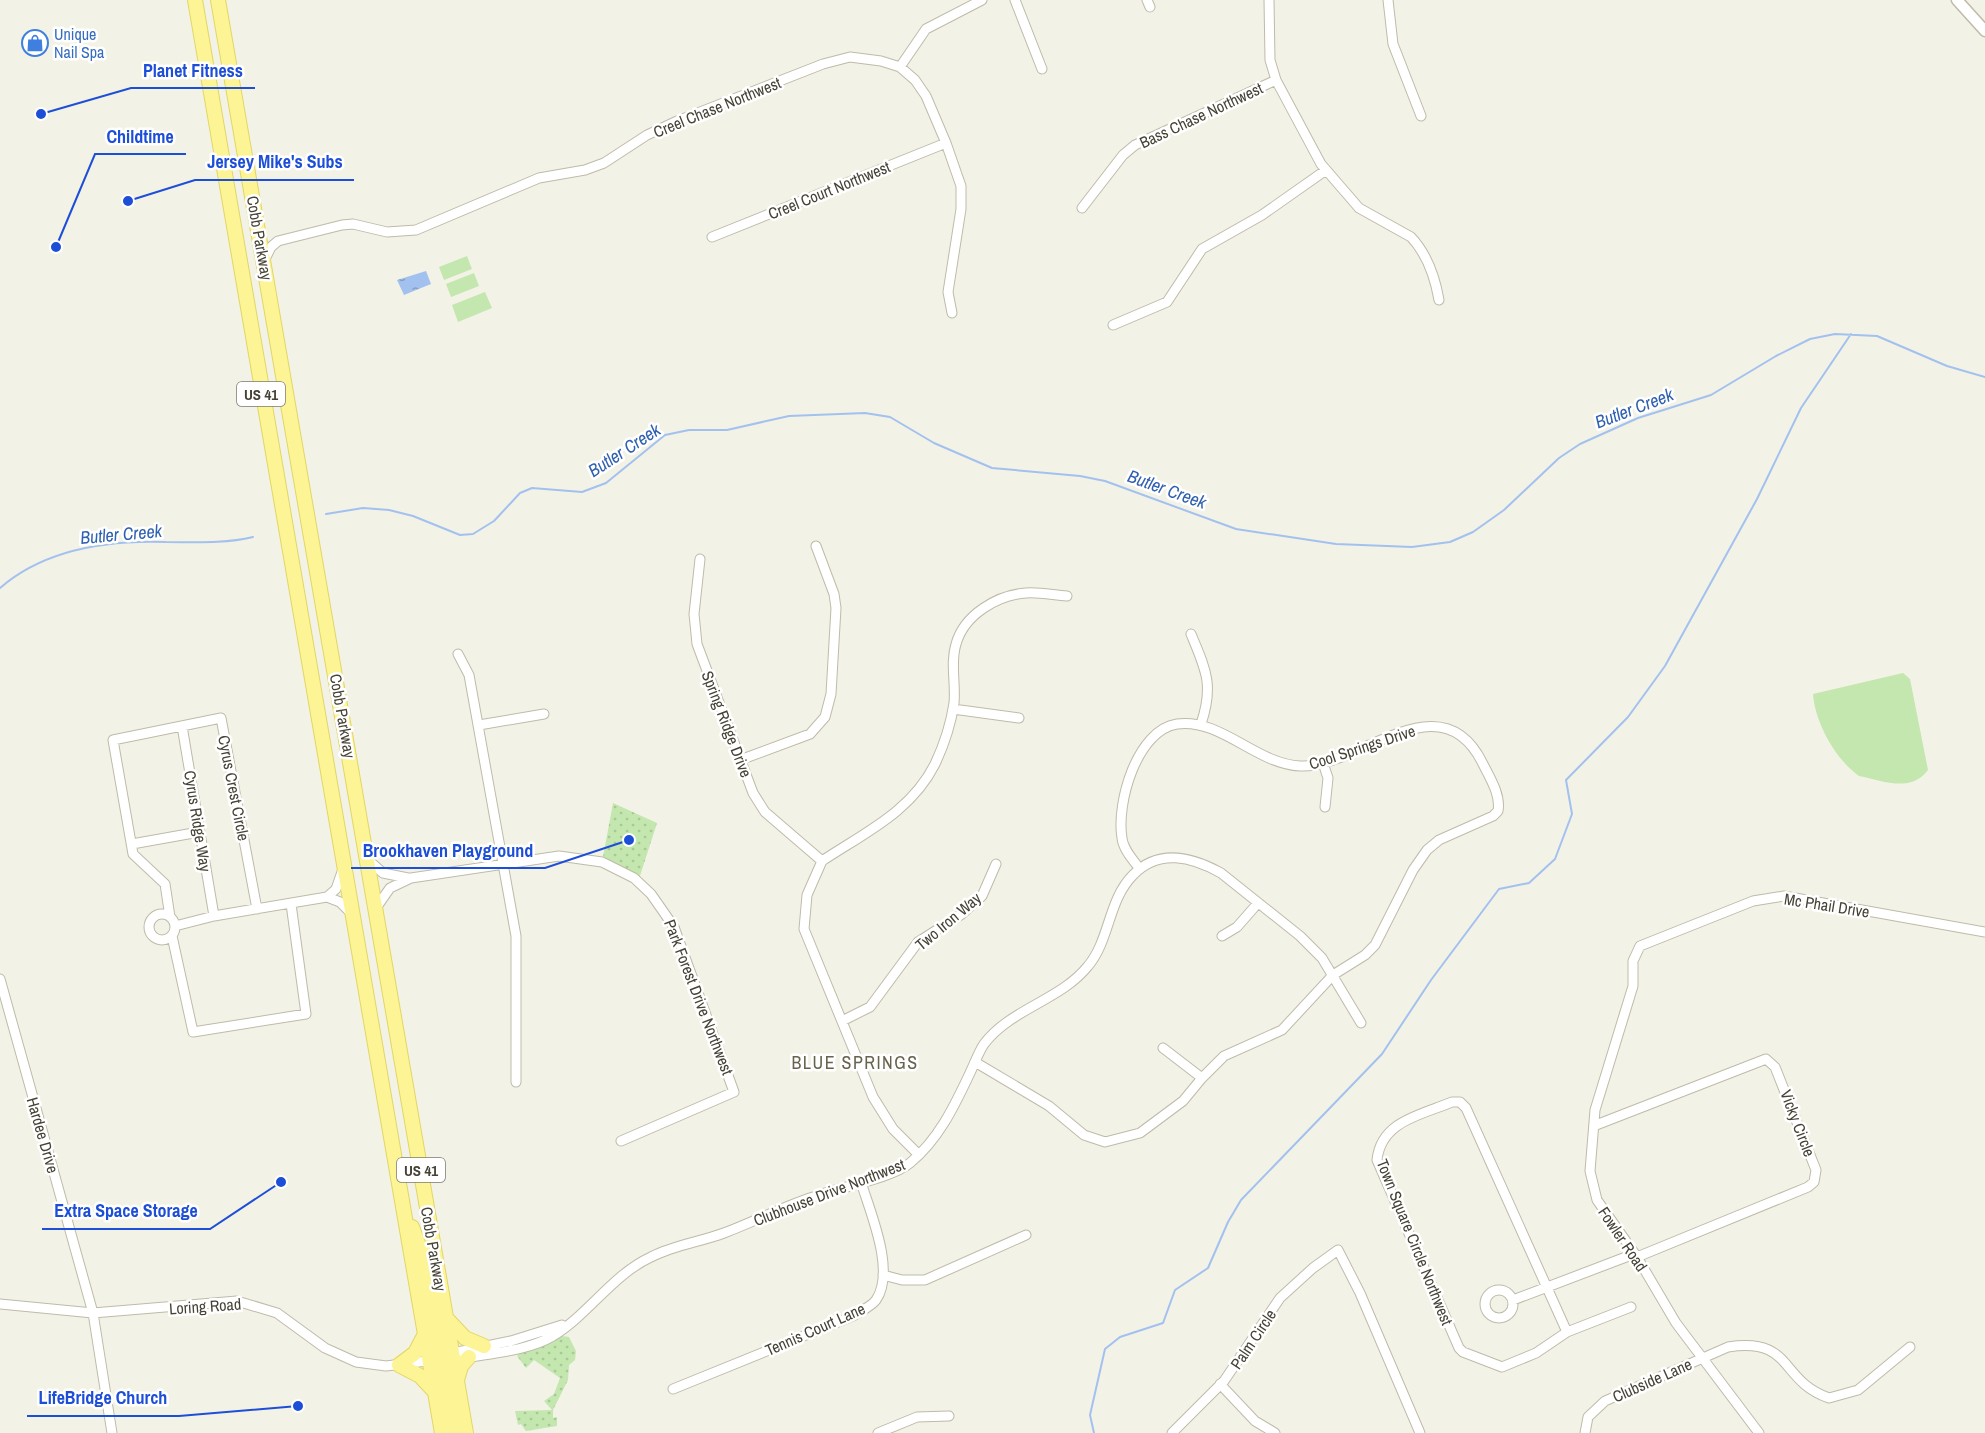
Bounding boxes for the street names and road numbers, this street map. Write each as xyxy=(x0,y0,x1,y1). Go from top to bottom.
street label: Creel Chase Northwest xyxy=(650,71,784,143)
street label: Bass Chase Northwest xyxy=(1136,77,1266,153)
street label: Creel Court Northwest xyxy=(765,155,894,225)
street label: Cobb Parkway xyxy=(242,194,278,282)
road number: US 41 xyxy=(237,382,285,406)
street label: Spring Ridge Drive xyxy=(697,668,757,780)
street label: Cobb Parkway xyxy=(325,672,361,760)
street label: Cool Springs Drive xyxy=(1306,719,1418,775)
street label: Cyrus Crest Circle xyxy=(213,733,255,843)
street label: Cyrus Ridge Way xyxy=(179,769,217,874)
street label: Two Iron Way xyxy=(910,887,986,955)
street label: Mc Phail Drive xyxy=(1783,887,1871,923)
street label: Park Forest Drive Northwest xyxy=(659,916,739,1078)
street label: Vicky Circle xyxy=(1775,1086,1821,1160)
street label: Hardee Drive xyxy=(22,1094,64,1176)
street label: Clubhouse Drive Northwest xyxy=(750,1153,908,1231)
street label: Town Square Circle Northwest xyxy=(1372,1156,1459,1329)
road number: US 41 xyxy=(397,1158,445,1182)
street label: Fowler Road xyxy=(1593,1202,1653,1276)
street label: Cobb Parkway xyxy=(416,1205,452,1293)
street label: Loring Road xyxy=(168,1293,242,1319)
street label: Tennis Court Lane xyxy=(762,1297,868,1361)
street label: Palm Circle xyxy=(1225,1305,1281,1373)
street label: Clubside Lane xyxy=(1609,1353,1695,1407)

